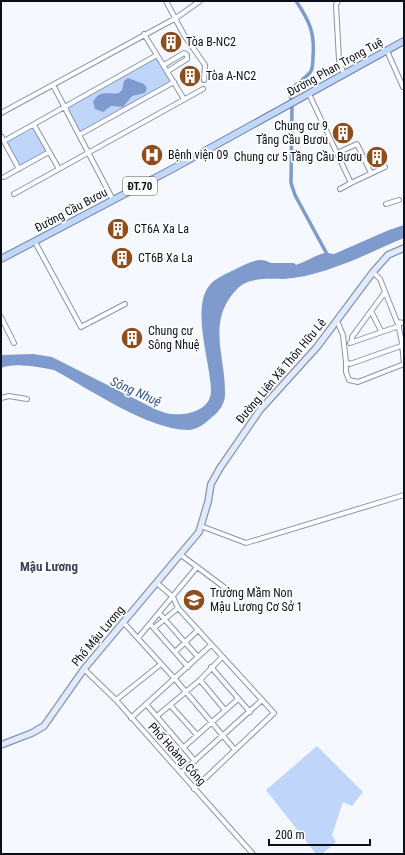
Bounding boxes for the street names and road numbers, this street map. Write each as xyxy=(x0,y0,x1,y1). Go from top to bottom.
street label: Đường Phan Trọng Tuệ xyxy=(285,35,386,99)
road number: ĐT.70 xyxy=(123,177,157,195)
street label: Đường Cầu Bươu xyxy=(32,185,110,235)
street label: Đường Liên Xã Thôn Hữu Lê xyxy=(233,316,329,426)
street label: Phố Mậu Lương xyxy=(69,603,127,669)
street label: Phố Hoàng Công xyxy=(145,720,209,788)

